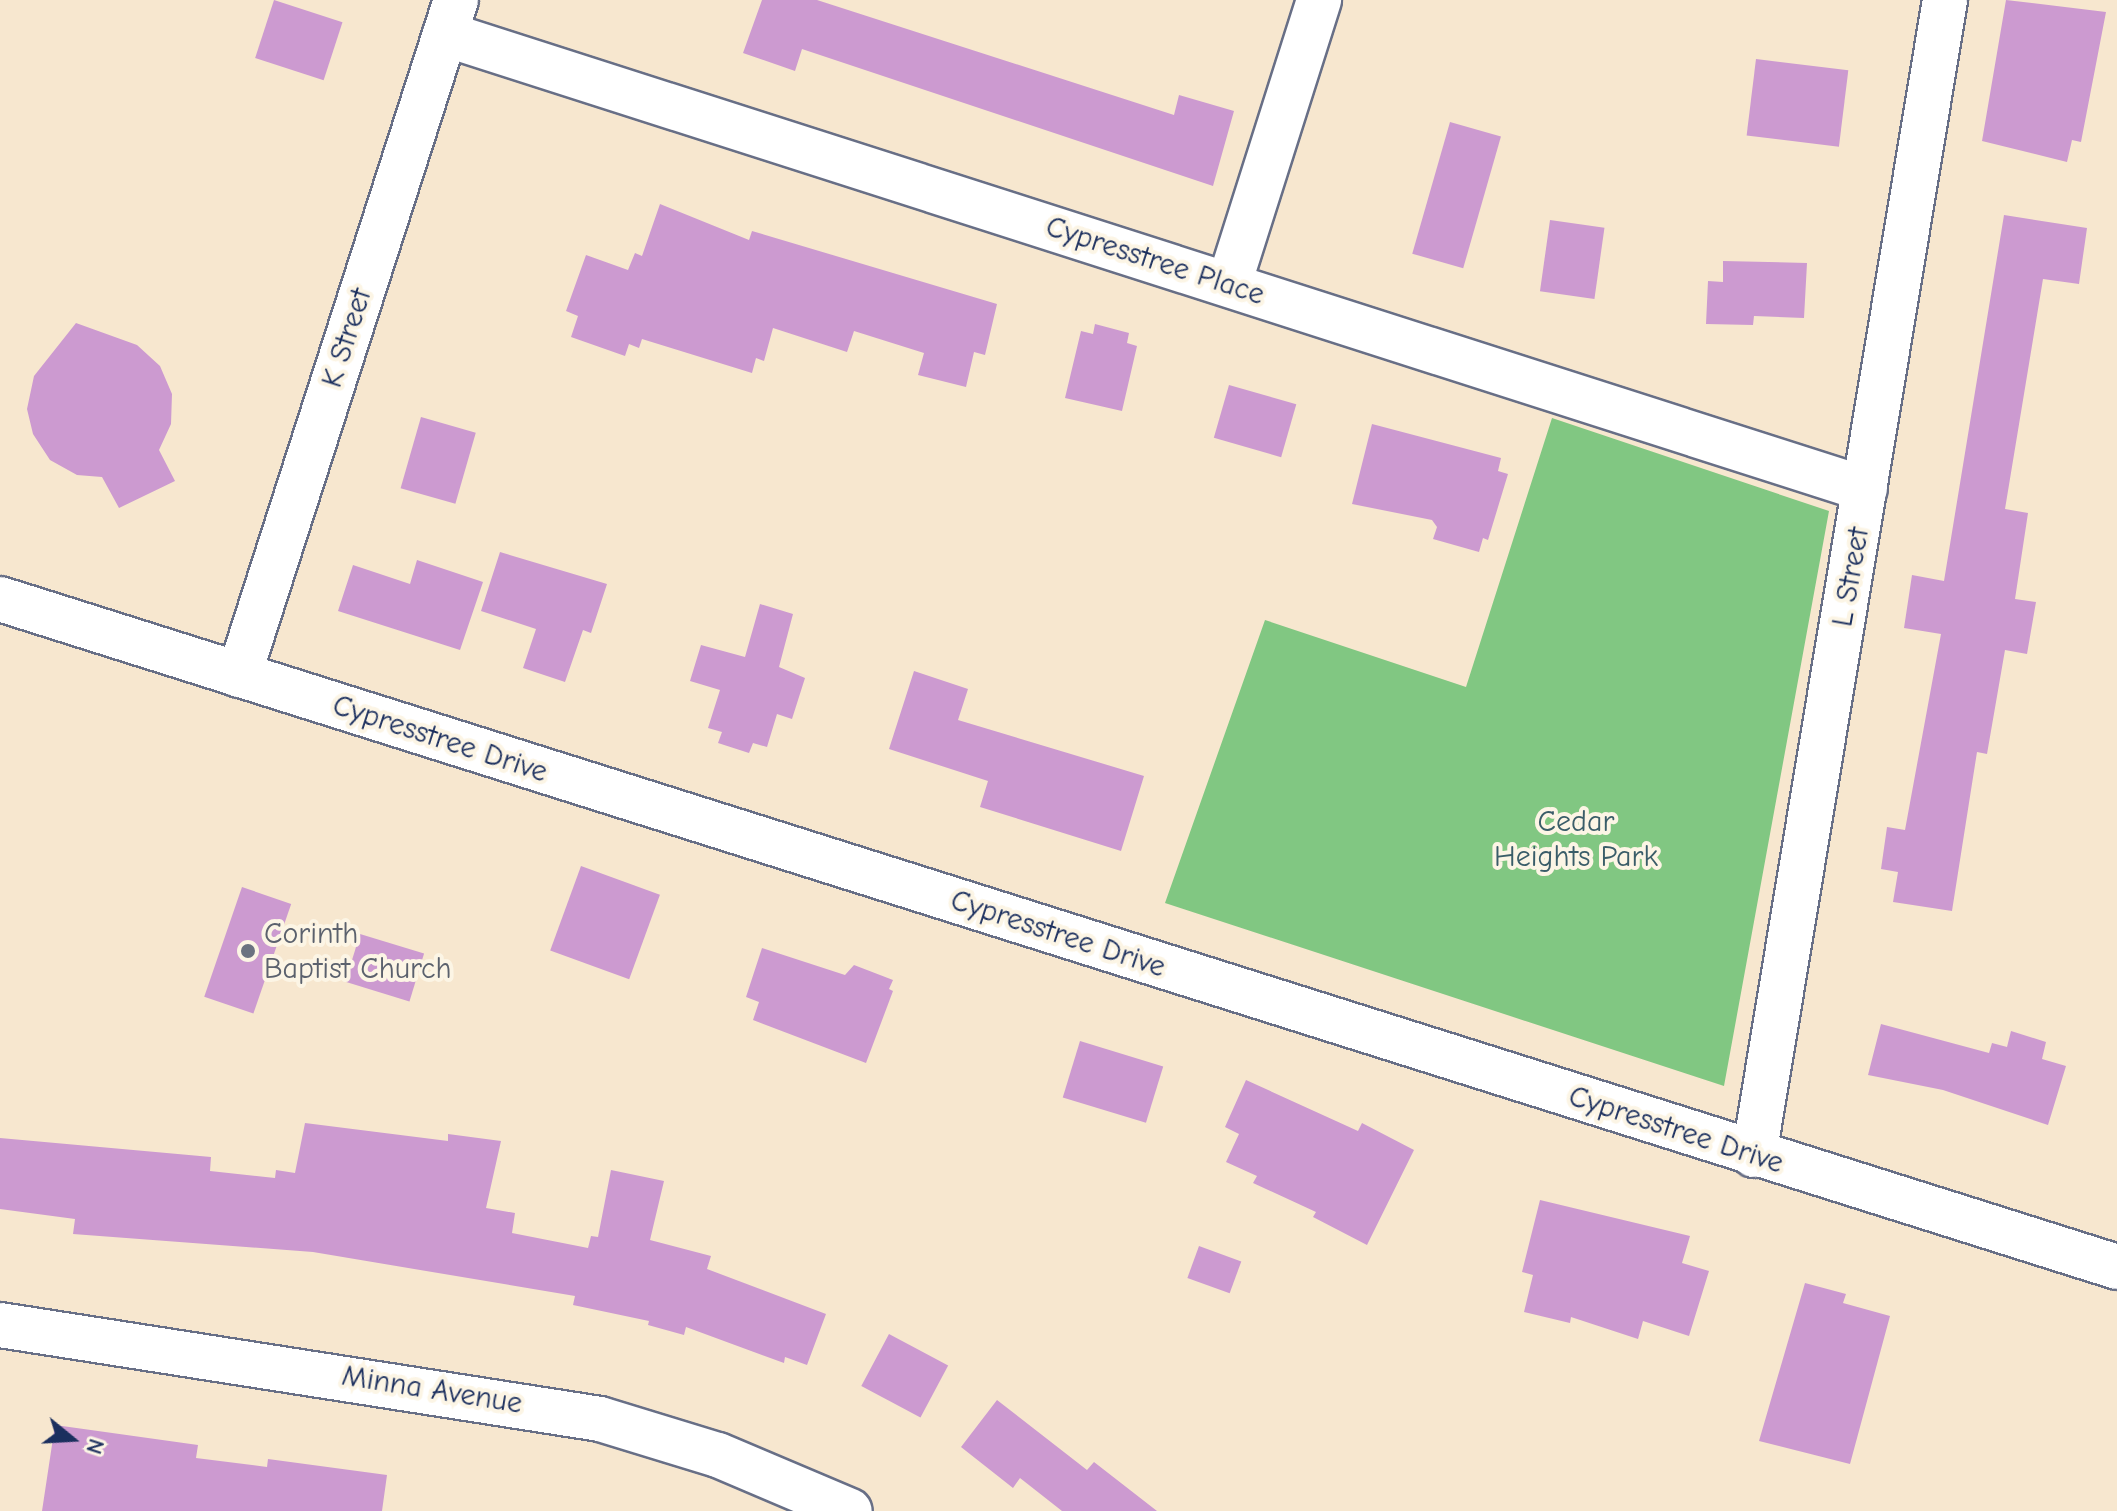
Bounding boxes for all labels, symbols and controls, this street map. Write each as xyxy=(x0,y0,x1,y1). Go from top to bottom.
street label: Cypresstree Place xyxy=(1041,209,1269,313)
street label: K Street xyxy=(314,284,380,392)
street label: L Street xyxy=(1825,525,1877,629)
street label: Cypresstree Drive xyxy=(328,687,552,791)
park label: Cedar Heights Park xyxy=(1494,804,1658,874)
street label: Cypresstree Drive xyxy=(946,882,1170,986)
place label: Corinth Baptist Church xyxy=(264,916,452,986)
marker: Corinth Baptist Church xyxy=(239,942,257,960)
street label: Cypresstree Drive xyxy=(1564,1078,1788,1182)
street label: Minna Avenue xyxy=(339,1358,525,1422)
north arrow xyxy=(32,1399,112,1479)
text: N xyxy=(80,1436,109,1457)

